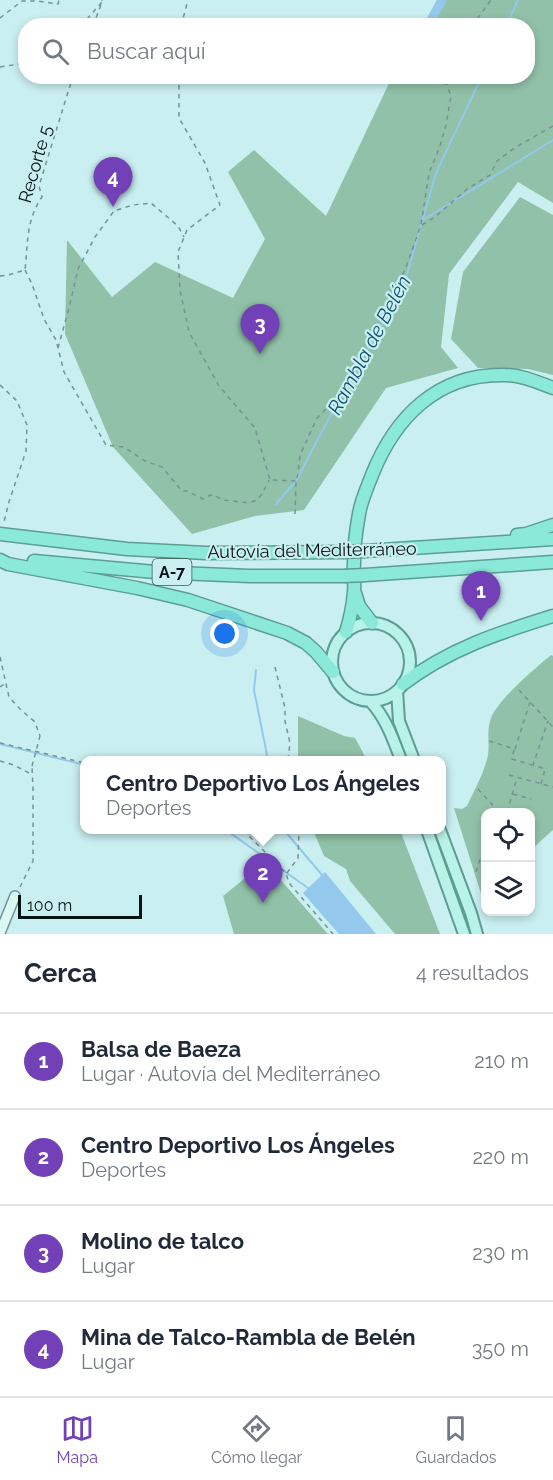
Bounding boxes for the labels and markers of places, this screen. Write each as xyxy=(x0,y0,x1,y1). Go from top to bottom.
pin: 4 xyxy=(94,158,132,207)
pin: 3 xyxy=(240,304,280,354)
pin: 1 xyxy=(462,572,500,621)
pin: 2 xyxy=(244,854,282,903)

